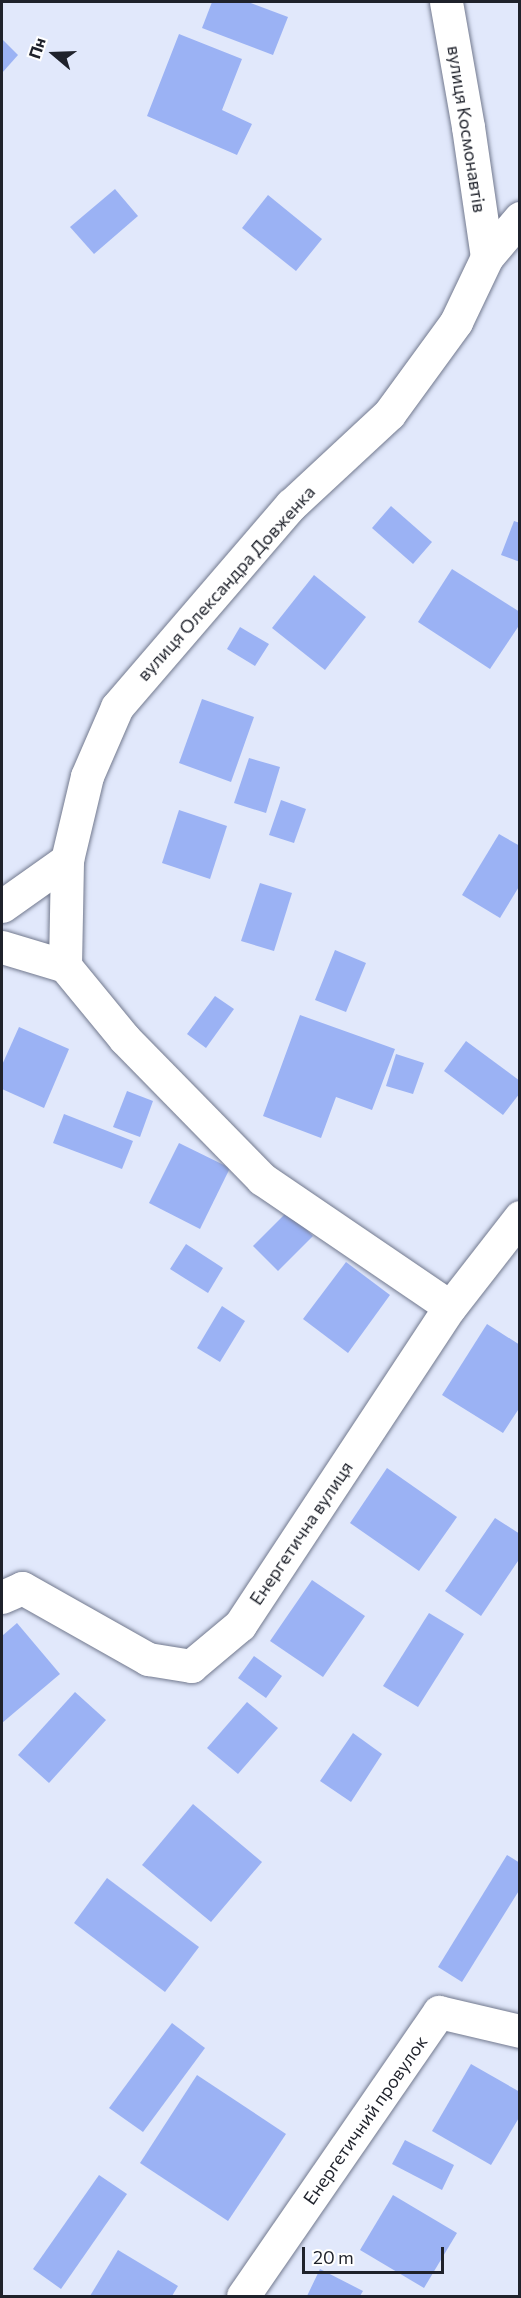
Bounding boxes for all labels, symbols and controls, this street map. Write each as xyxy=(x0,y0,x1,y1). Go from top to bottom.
north arrow xyxy=(24,24,84,84)
text: Пн xyxy=(24,35,49,61)
street label: вулиця Космонавтів xyxy=(443,44,491,214)
street label: вулиця Олександра Довженка xyxy=(133,481,319,685)
street label: Енергетична вулиця xyxy=(245,1457,357,1609)
street label: Енергетичний провулок xyxy=(298,2031,432,2209)
scale bar xyxy=(305,2235,448,2273)
text: 20 m xyxy=(313,2246,354,2268)

